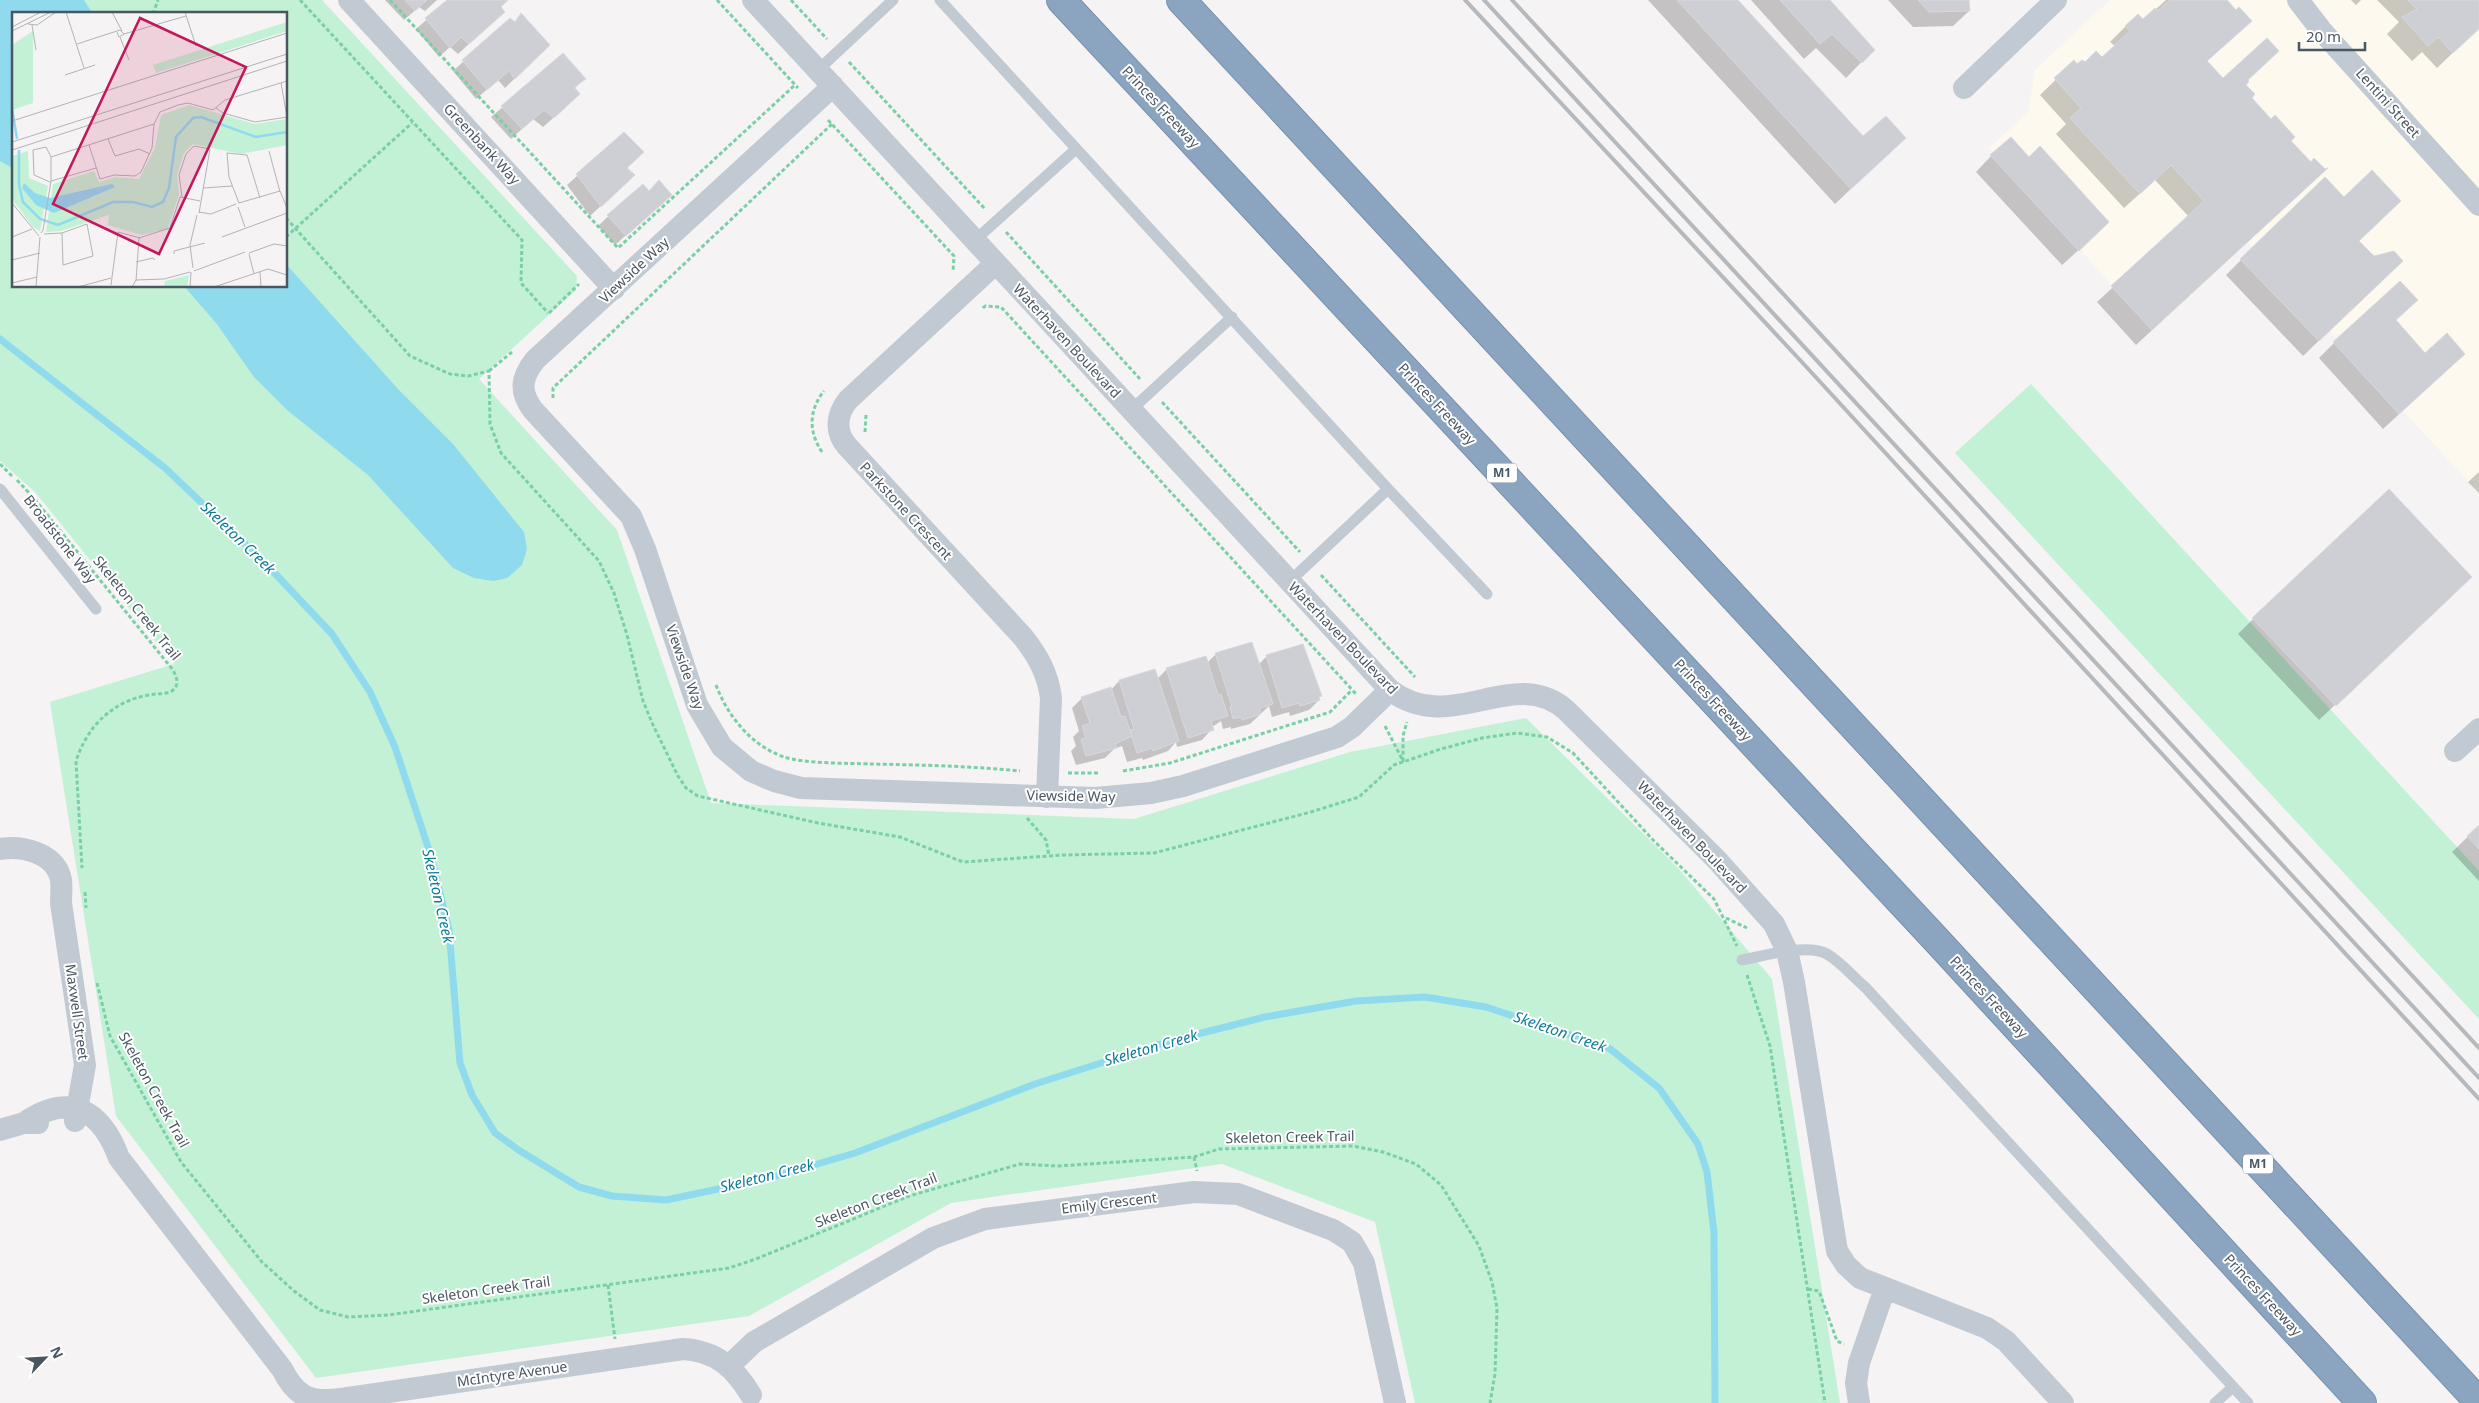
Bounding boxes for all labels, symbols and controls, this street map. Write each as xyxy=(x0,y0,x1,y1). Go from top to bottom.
inset map xyxy=(12,12,288,288)
scale bar xyxy=(2299,20,2365,52)
text: 20 m xyxy=(2306,26,2341,46)
street label: Princes Freeway xyxy=(1118,62,1205,152)
street label: Lentini Street xyxy=(2352,64,2425,142)
street label: Greenbank Way xyxy=(440,99,525,189)
street label: Viewside Way xyxy=(595,232,673,307)
street label: Waterhaven Boulevard xyxy=(1009,279,1125,402)
street label: Princes Freeway xyxy=(1394,359,1481,449)
street label: Parkstone Crescent xyxy=(856,458,957,564)
road number: M1 xyxy=(1487,463,1517,482)
street label: Broadstone Way xyxy=(20,490,102,588)
water label: Skeleton Creek xyxy=(197,497,281,578)
street label: Skeleton Creek Trail xyxy=(89,551,185,664)
street label: Waterhaven Boulevard xyxy=(1285,577,1402,698)
street label: Viewside Way xyxy=(662,622,709,713)
street label: Princes Freeway xyxy=(1670,655,1757,745)
street label: Waterhaven Boulevard xyxy=(1634,776,1751,897)
street label: Viewside Way xyxy=(1026,785,1116,806)
water label: Skeleton Creek xyxy=(418,847,460,946)
street label: Princes Freeway xyxy=(1946,952,2033,1042)
street label: Maxwell Street xyxy=(61,963,94,1061)
water label: Skeleton Creek xyxy=(1511,1006,1610,1056)
water label: Skeleton Creek xyxy=(1102,1024,1200,1070)
street label: Skeleton Creek Trail xyxy=(115,1029,194,1151)
street label: Skeleton Creek Trail xyxy=(1225,1126,1355,1147)
water label: Skeleton Creek xyxy=(718,1154,817,1196)
road number: M1 xyxy=(2243,1154,2273,1174)
street label: Skeleton Creek Trail xyxy=(812,1167,940,1232)
street label: Emily Crescent xyxy=(1060,1187,1158,1218)
street label: Princes Freeway xyxy=(2220,1250,2307,1340)
street label: Skeleton Creek Trail xyxy=(421,1271,551,1308)
north arrow xyxy=(20,1333,70,1383)
text: N xyxy=(46,1343,68,1361)
street label: McIntyre Avenue xyxy=(456,1356,568,1391)

